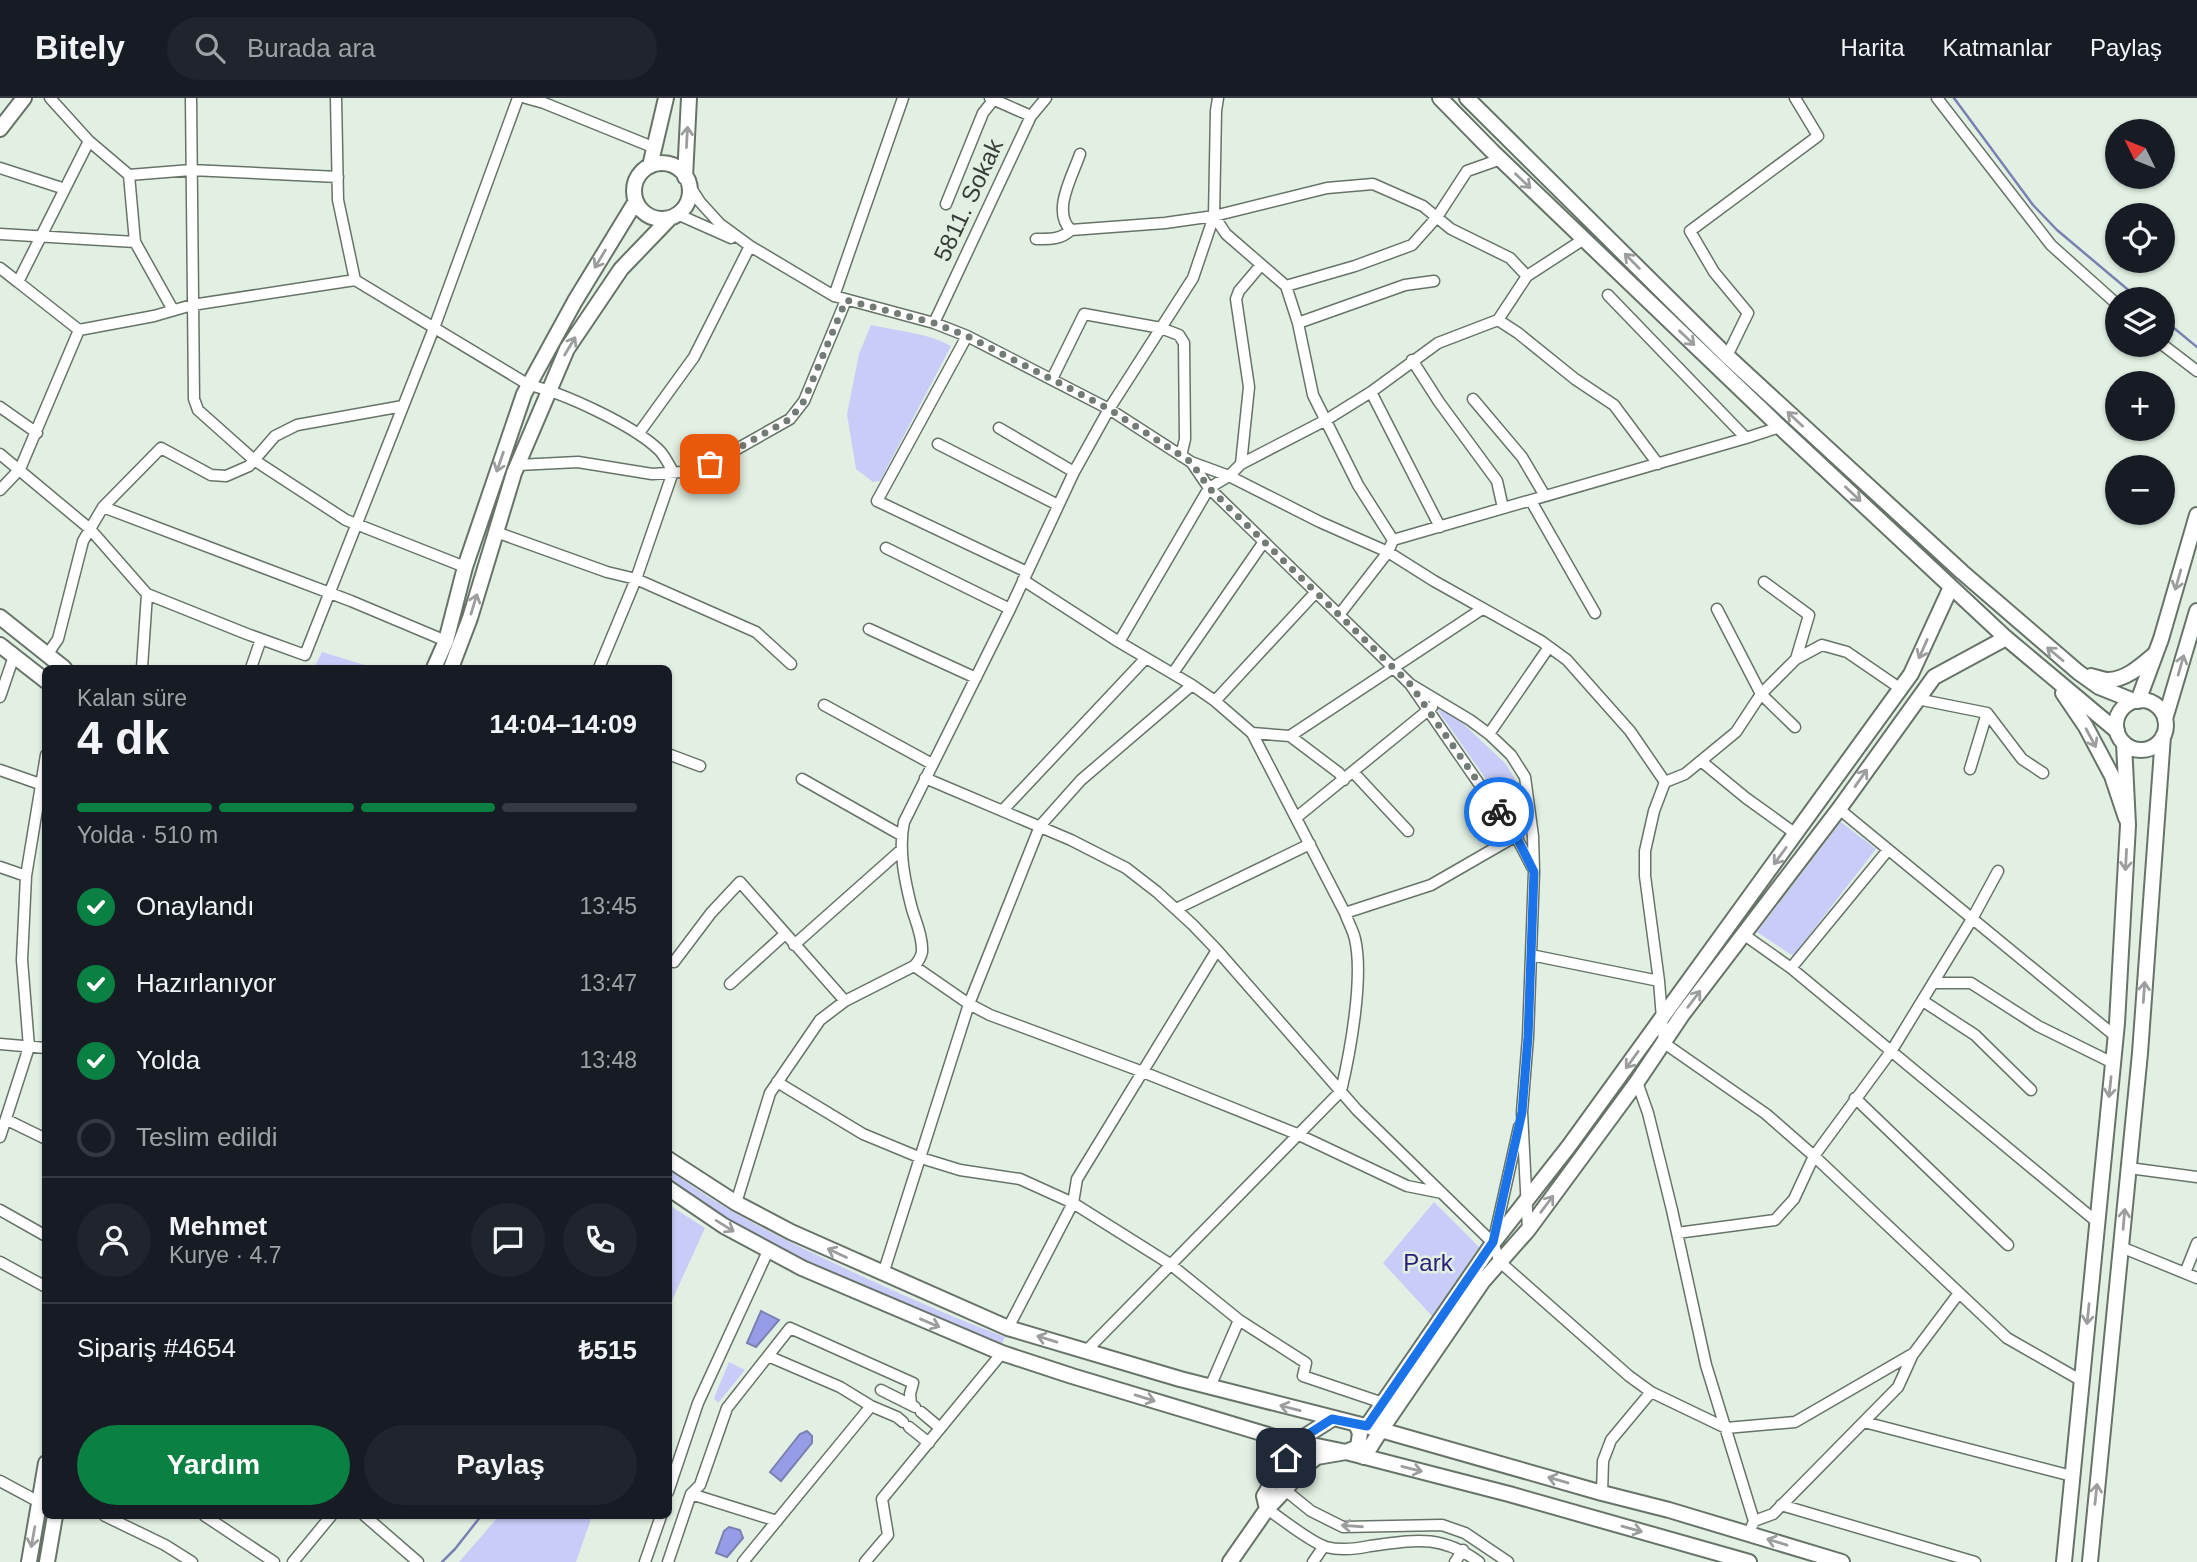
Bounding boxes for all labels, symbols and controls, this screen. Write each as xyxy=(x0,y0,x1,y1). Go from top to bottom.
search box xyxy=(167,17,657,80)
text: Bitely xyxy=(35,29,125,66)
icon: search xyxy=(191,29,229,67)
text: Burada ara xyxy=(247,33,376,63)
text: Harita xyxy=(1841,34,1905,61)
text: Katmanlar xyxy=(1943,34,2052,61)
text: Paylaş xyxy=(2090,34,2162,61)
north arrow xyxy=(2105,119,2175,189)
map controls xyxy=(2105,119,2175,525)
one-way arrow xyxy=(681,126,694,149)
street label: 5811. Sokak xyxy=(928,134,1008,265)
one-way arrow xyxy=(1514,172,1531,189)
button: locate xyxy=(2105,203,2175,273)
one-way arrow xyxy=(593,249,607,269)
one-way arrow xyxy=(1624,253,1641,270)
button: layers xyxy=(2105,287,2175,357)
one-way arrow xyxy=(1678,329,1696,346)
one-way arrow xyxy=(564,336,578,356)
button: + xyxy=(2105,371,2175,441)
one-way arrow xyxy=(1787,411,1804,428)
pin xyxy=(680,434,740,494)
icon: bag xyxy=(691,445,729,483)
one-way arrow xyxy=(493,451,505,473)
button: − xyxy=(2105,455,2175,525)
one-way arrow xyxy=(1844,486,1861,503)
one-way arrow xyxy=(2171,569,2184,591)
one-way arrow xyxy=(469,594,482,616)
one-way arrow xyxy=(1916,638,1929,659)
one-way arrow xyxy=(2047,646,2065,662)
one-way arrow xyxy=(2176,654,2189,676)
text: Kalan süre xyxy=(77,685,187,711)
text: 14:04–14:09 xyxy=(490,709,637,739)
text: 4 dk xyxy=(77,712,169,764)
one-way arrow xyxy=(2084,727,2098,747)
one-way arrow xyxy=(1854,769,1868,788)
courier xyxy=(1464,777,1534,847)
icon: bike xyxy=(1480,793,1518,831)
text: Yolda · 510 m xyxy=(77,822,218,848)
one-way arrow xyxy=(1773,846,1787,865)
one-way arrow xyxy=(2119,849,2132,871)
icon: check xyxy=(77,888,115,926)
text: Onaylandı xyxy=(136,891,255,921)
text: 13:45 xyxy=(579,893,637,919)
icon: check xyxy=(77,965,115,1003)
text: Hazırlanıyor xyxy=(136,968,276,998)
text: 13:47 xyxy=(579,970,637,996)
one-way arrow xyxy=(2138,981,2151,1004)
one-way arrow xyxy=(1687,990,1702,1009)
icon: check xyxy=(77,1042,115,1080)
text: Yolda xyxy=(136,1045,200,1075)
text: 13:48 xyxy=(579,1047,637,1073)
one-way arrow xyxy=(1625,1050,1640,1069)
one-way arrow xyxy=(2103,1076,2116,1098)
text: Teslim edildi xyxy=(136,1122,278,1152)
one-way arrow xyxy=(1540,1195,1555,1213)
button: person xyxy=(77,1203,151,1277)
button: chat xyxy=(471,1203,545,1277)
button: phone xyxy=(563,1203,637,1277)
one-way arrow xyxy=(2118,1208,2131,1231)
text: Mehmet xyxy=(169,1211,267,1241)
one-way arrow xyxy=(714,1219,734,1233)
text: Kurye · 4.7 xyxy=(169,1242,282,1268)
one-way arrow xyxy=(827,1246,848,1259)
park label: Park xyxy=(1403,1249,1454,1276)
one-way arrow xyxy=(2081,1302,2094,1325)
one-way arrow xyxy=(919,1317,941,1330)
one-way arrow xyxy=(1036,1332,1058,1345)
text: Sipariş #4654 xyxy=(77,1333,236,1363)
text: ₺515 xyxy=(579,1335,637,1365)
one-way arrow xyxy=(1133,1393,1155,1406)
one-way arrow xyxy=(1279,1401,1302,1414)
button: Yardım xyxy=(77,1425,350,1505)
button: Paylaş xyxy=(364,1425,637,1505)
pin xyxy=(1256,1428,1316,1488)
icon: home xyxy=(1267,1439,1305,1477)
one-way arrow xyxy=(1401,1463,1423,1476)
one-way arrow xyxy=(1547,1473,1569,1486)
one-way arrow xyxy=(2089,1483,2102,1506)
one-way arrow xyxy=(1341,1519,1364,1532)
one-way arrow xyxy=(1620,1523,1643,1536)
one-way arrow xyxy=(26,1525,40,1548)
one-way arrow xyxy=(1766,1535,1788,1548)

